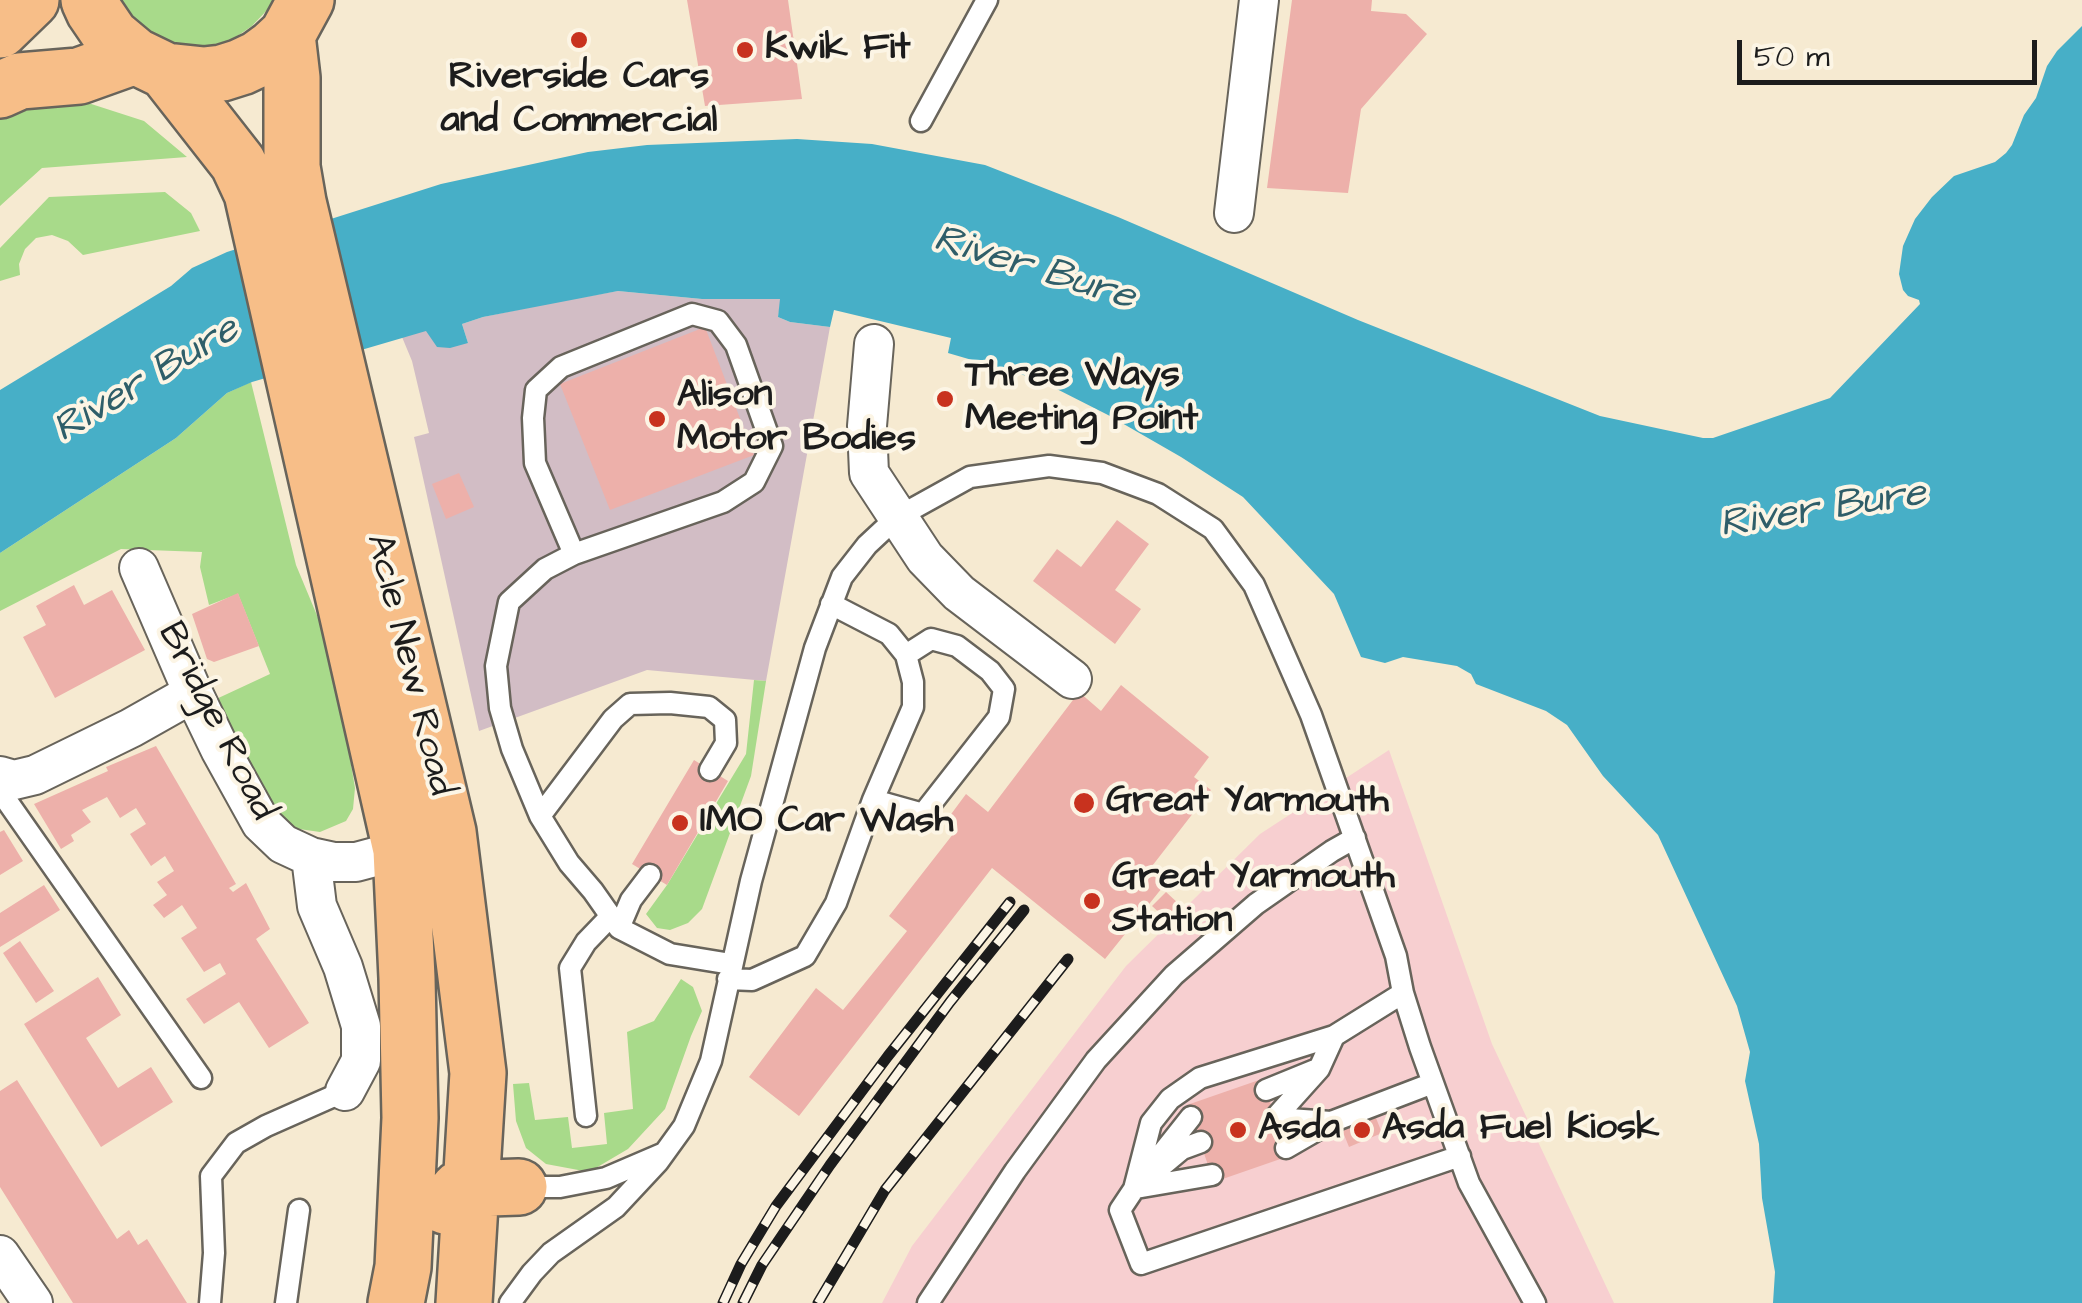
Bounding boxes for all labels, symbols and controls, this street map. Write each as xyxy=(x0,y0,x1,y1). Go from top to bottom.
scale bar xyxy=(1742,20,2042,82)
place label: Kwik Fit xyxy=(765,27,910,73)
marker: Riverside Cars and Commercial xyxy=(568,29,590,51)
text: 50 m xyxy=(1754,36,1830,78)
marker: Kwik Fit xyxy=(734,39,756,61)
place label: Riverside Cars and Commercial xyxy=(440,56,718,146)
water label: River Bure xyxy=(928,217,1140,323)
water label: River Bure xyxy=(46,307,248,455)
place label: Three Ways Meeting Point xyxy=(965,354,1198,444)
place label: Alison Motor Bodies xyxy=(677,374,916,464)
marker: Three Ways Meeting Point xyxy=(934,388,956,410)
marker: Alison Motor Bodies xyxy=(646,408,668,430)
water label: River Bure xyxy=(1717,471,1929,551)
street label: Acle New Road xyxy=(353,530,463,800)
street label: Bridge Road xyxy=(146,615,284,829)
place label: Great Yarmouth xyxy=(1106,780,1389,826)
marker: Great Yarmouth xyxy=(1071,790,1097,816)
place label: IMO Car Wash xyxy=(700,800,953,846)
marker: IMO Car Wash xyxy=(669,812,691,834)
place label: Great Yarmouth Station xyxy=(1112,856,1395,946)
marker: Great Yarmouth Station xyxy=(1081,890,1103,912)
place label: Asda xyxy=(1258,1107,1340,1153)
place label: Asda Fuel Kiosk xyxy=(1382,1107,1659,1153)
marker: Asda xyxy=(1227,1119,1249,1141)
marker: Asda Fuel Kiosk xyxy=(1351,1119,1373,1141)

